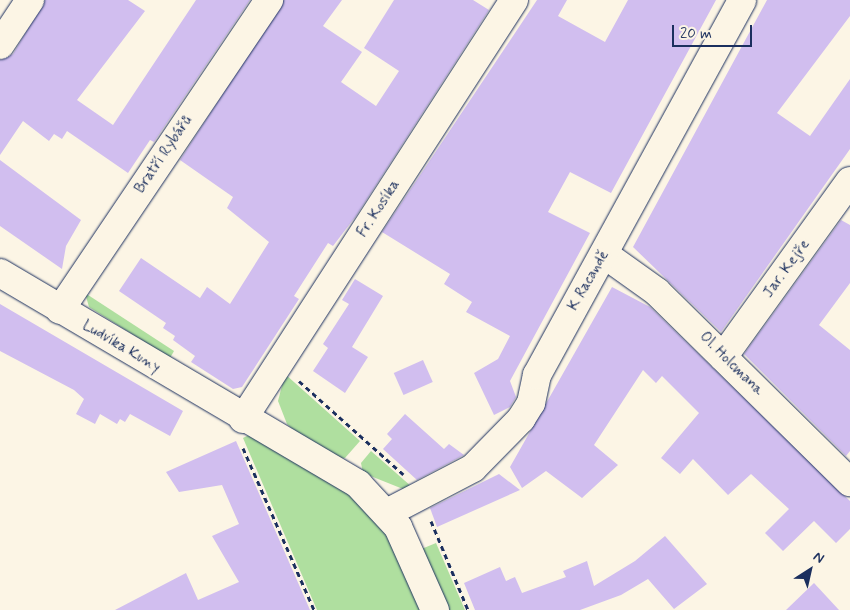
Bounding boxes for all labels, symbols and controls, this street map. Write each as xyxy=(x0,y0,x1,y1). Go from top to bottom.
scale bar xyxy=(675,15,755,47)
text: 20 m xyxy=(680,24,712,44)
street label: Bratří Rybářů xyxy=(131,113,197,197)
street label: Fr. Kosíka xyxy=(354,177,404,241)
street label: Jar. Kejře xyxy=(760,236,814,302)
street label: K Racandě xyxy=(563,246,615,316)
street label: Ludvíka Kuny xyxy=(80,317,162,377)
street label: Ol. Holcmana xyxy=(695,328,767,400)
north arrow xyxy=(785,545,835,595)
text: N xyxy=(810,548,828,568)

